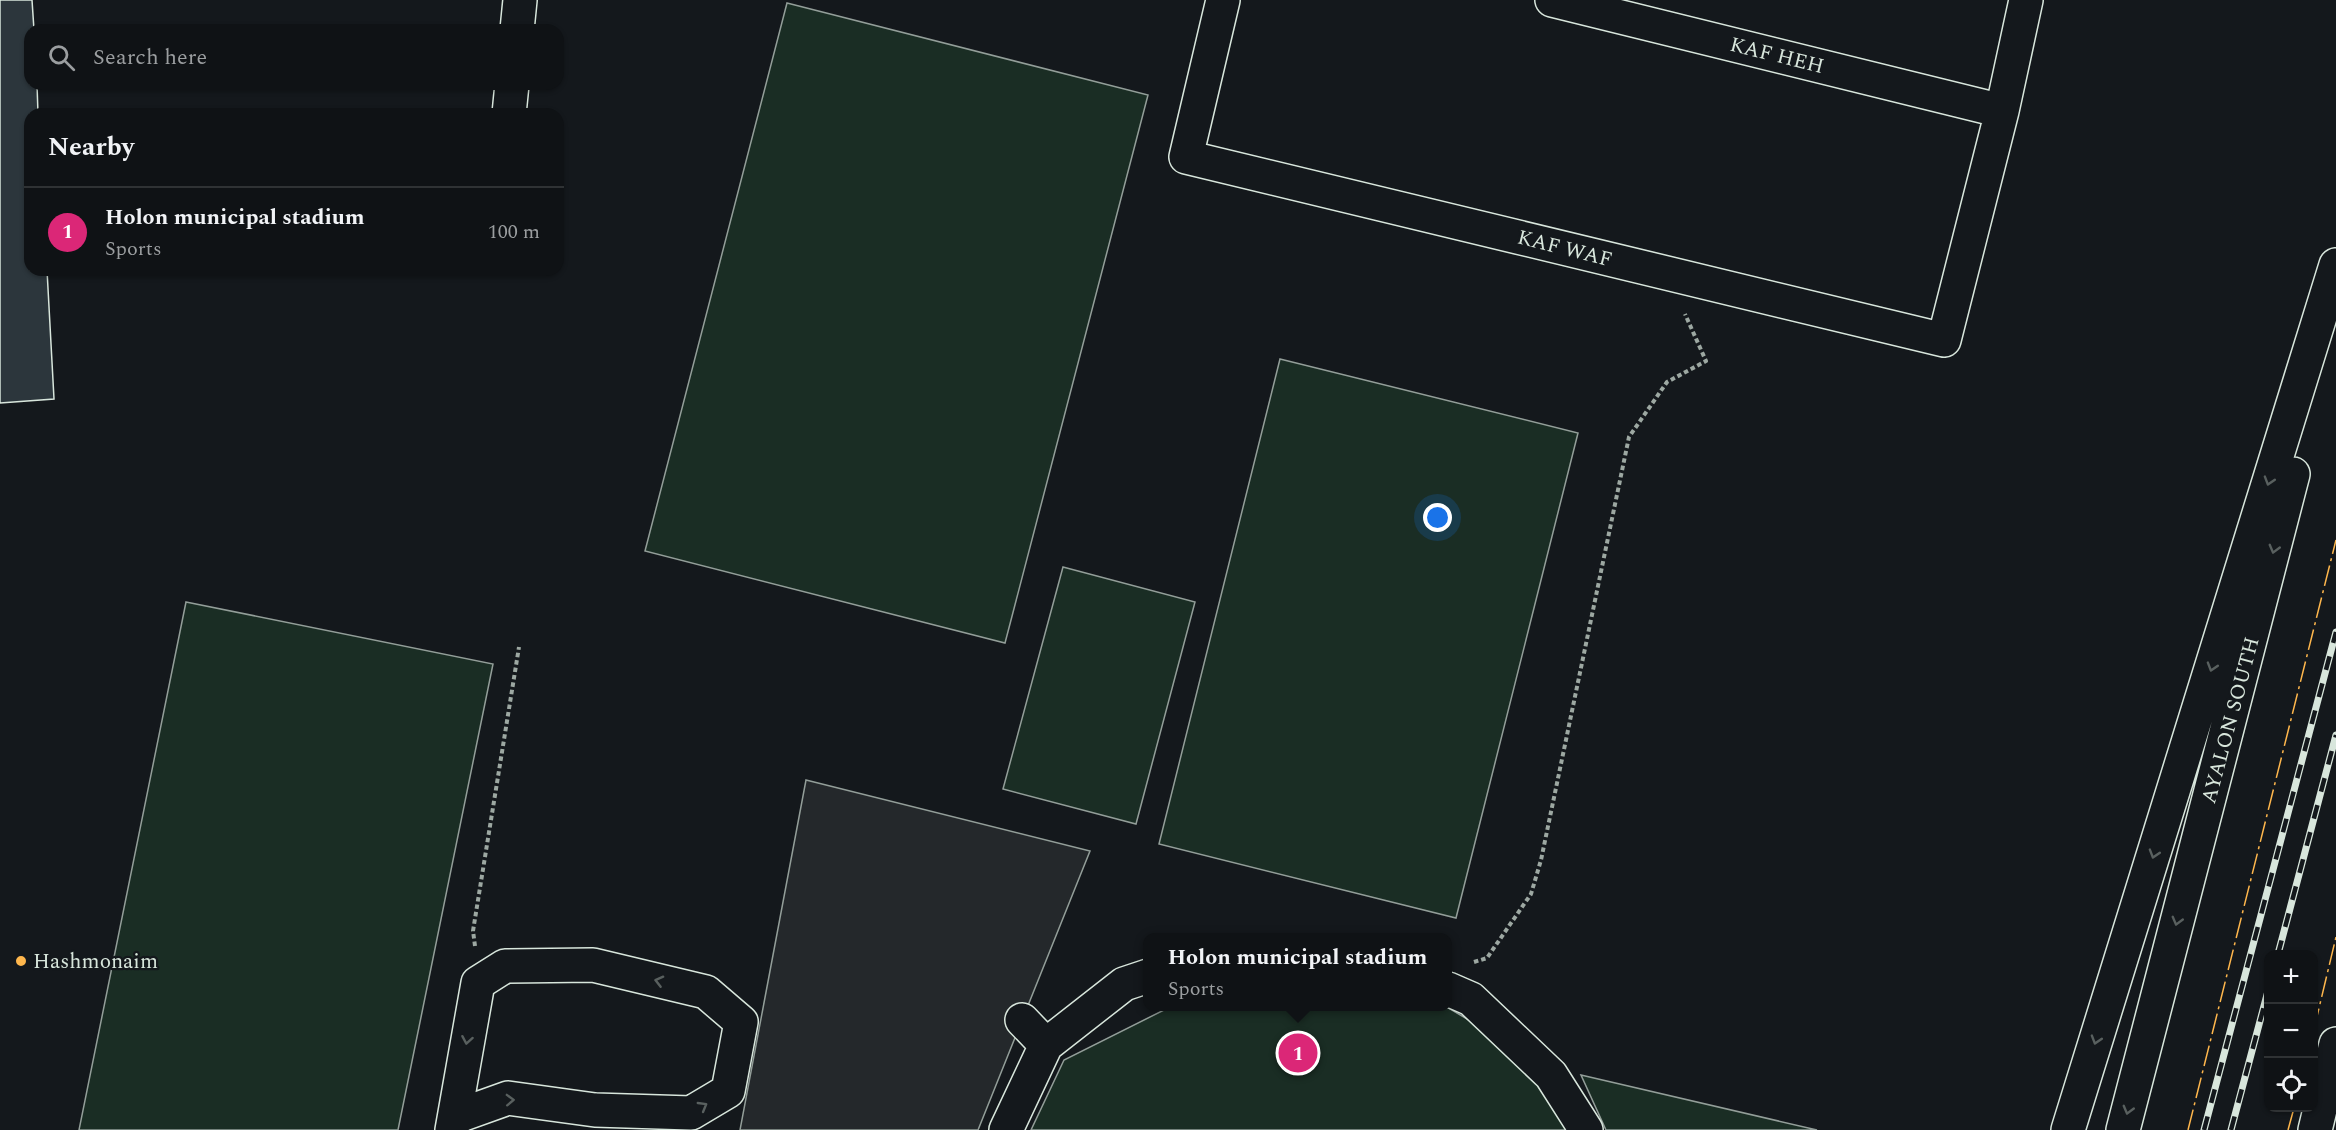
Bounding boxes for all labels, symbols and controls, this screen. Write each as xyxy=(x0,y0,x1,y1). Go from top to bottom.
search box xyxy=(24,24,564,90)
street label: KAF HEH xyxy=(1726,29,1827,83)
icon: search xyxy=(45,41,78,74)
text: Search here xyxy=(93,41,207,74)
text: Nearby xyxy=(48,127,134,167)
text: Holon municipal stadium xyxy=(105,201,365,234)
text: 1 xyxy=(62,217,73,247)
text: 100 m xyxy=(488,217,540,247)
street label: KAF WAF xyxy=(1514,222,1616,276)
text: Sports xyxy=(105,234,162,264)
one-way arrow xyxy=(2264,475,2276,486)
your location xyxy=(1423,503,1452,532)
one-way arrow xyxy=(2268,544,2281,554)
street label: AYALON SOUTH xyxy=(2193,633,2269,807)
one-way arrow xyxy=(2206,661,2219,672)
one-way arrow xyxy=(2149,848,2161,859)
one-way arrow xyxy=(2172,916,2185,926)
popup xyxy=(1143,933,1452,1011)
text: Holon municipal stadium xyxy=(1168,941,1427,974)
place label: Hashmonaim xyxy=(33,946,158,978)
map controls xyxy=(2264,950,2318,1112)
button: + xyxy=(2264,950,2318,1004)
marker: Hashmonaim xyxy=(14,954,28,968)
text: Sports xyxy=(1168,974,1224,1004)
one-way arrow xyxy=(654,975,664,988)
button: − xyxy=(2264,1004,2318,1058)
pin: 1 xyxy=(1278,1030,1318,1076)
one-way arrow xyxy=(2091,1034,2103,1045)
one-way arrow xyxy=(461,1035,474,1045)
button: locate xyxy=(2264,1058,2318,1112)
one-way arrow xyxy=(506,1094,515,1106)
one-way arrow xyxy=(697,1102,707,1113)
one-way arrow xyxy=(2123,1104,2136,1114)

